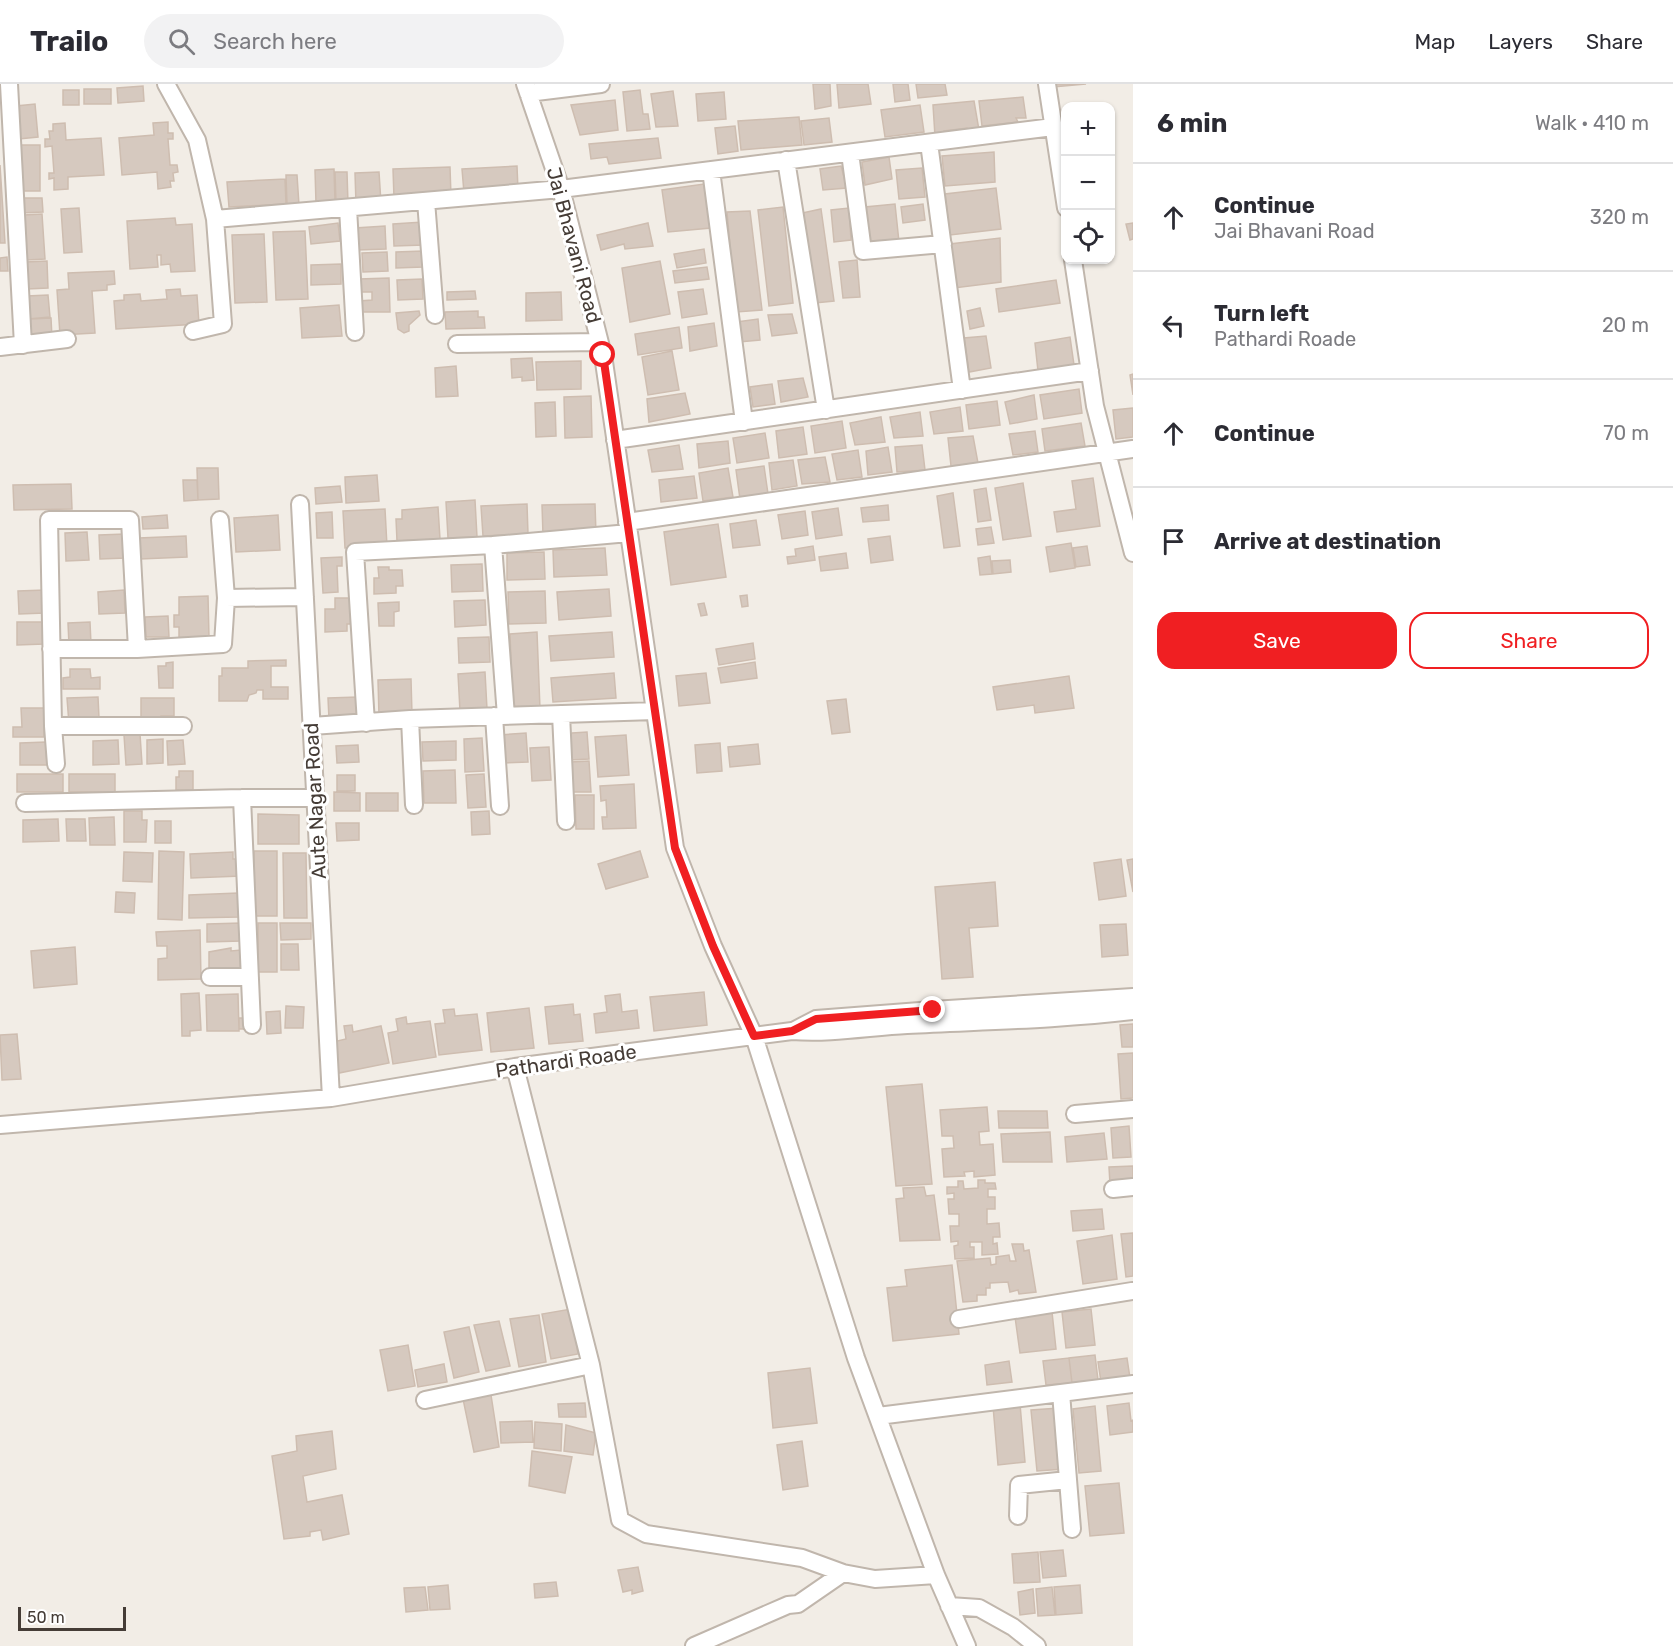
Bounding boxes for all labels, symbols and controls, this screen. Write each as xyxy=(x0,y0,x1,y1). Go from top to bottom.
search box xyxy=(144,14,564,68)
text: Trailo xyxy=(30,25,108,58)
icon: search xyxy=(165,25,198,58)
text: Search here xyxy=(213,28,337,55)
text: Map xyxy=(1414,29,1455,54)
text: Layers xyxy=(1488,29,1553,54)
text: Share xyxy=(1586,29,1643,54)
map controls xyxy=(1061,102,1115,264)
button: + xyxy=(1061,102,1115,156)
text: 6 min xyxy=(1157,108,1227,139)
text: Walk · 410 m xyxy=(1535,111,1649,135)
button: − xyxy=(1061,156,1115,210)
street label: Jai Bhavani Road xyxy=(542,164,606,326)
text: Continue xyxy=(1214,192,1315,219)
icon: ahead xyxy=(1157,201,1190,234)
text: 320 m xyxy=(1590,205,1649,229)
button: locate xyxy=(1061,210,1115,264)
text: Jai Bhavani Road xyxy=(1214,219,1375,243)
text: Turn left xyxy=(1214,300,1309,327)
icon: left xyxy=(1157,309,1190,342)
text: 20 m xyxy=(1602,313,1649,337)
text: Pathardi Roade xyxy=(1214,327,1356,351)
route start xyxy=(589,341,615,367)
icon: ahead xyxy=(1157,417,1190,450)
text: Continue xyxy=(1214,420,1315,447)
text: 70 m xyxy=(1603,421,1649,445)
icon: arrive xyxy=(1157,525,1190,558)
text: Arrive at destination xyxy=(1214,528,1441,555)
button: Save xyxy=(1157,612,1397,669)
button: Share xyxy=(1409,612,1649,669)
street label: Aute Nagar Road xyxy=(299,722,331,880)
route end xyxy=(919,996,945,1022)
street label: Pathardi Roade xyxy=(494,1039,638,1083)
scale bar xyxy=(18,1604,126,1632)
text: 50 m xyxy=(27,1608,65,1627)

